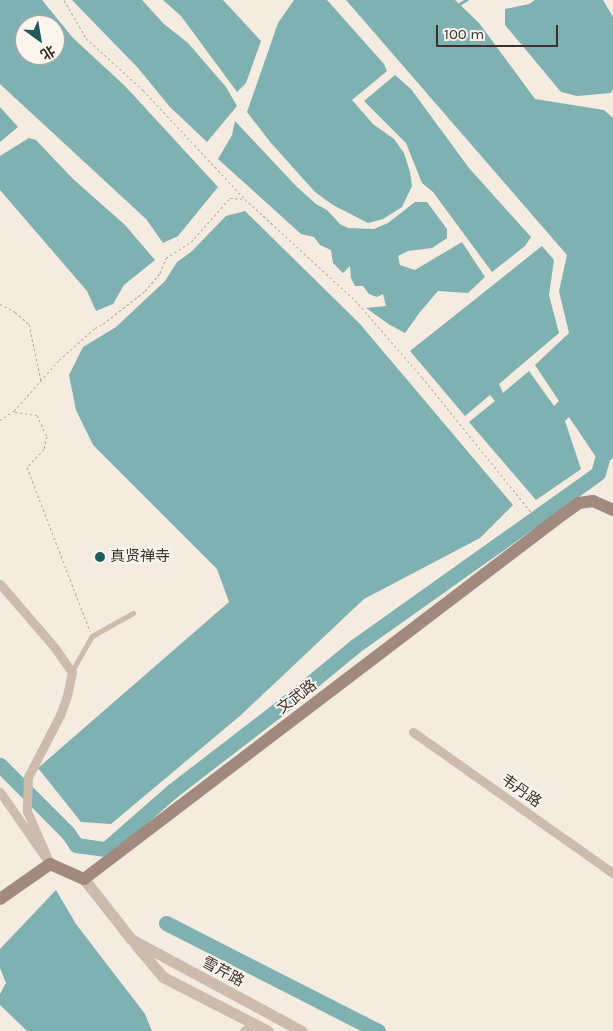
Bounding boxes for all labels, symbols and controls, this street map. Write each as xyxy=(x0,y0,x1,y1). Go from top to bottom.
north arrow xyxy=(15,15,65,65)
scale bar xyxy=(438,15,560,47)
text: 100 m xyxy=(444,25,484,43)
text: 北 xyxy=(37,41,58,63)
place label: 真贤禅寺 xyxy=(110,548,170,566)
marker: 真贤禅寺 xyxy=(94,551,106,563)
street label: 文武路 xyxy=(274,676,320,718)
street label: 韦丹路 xyxy=(497,771,545,811)
street label: 雪芹路 xyxy=(199,953,247,991)

